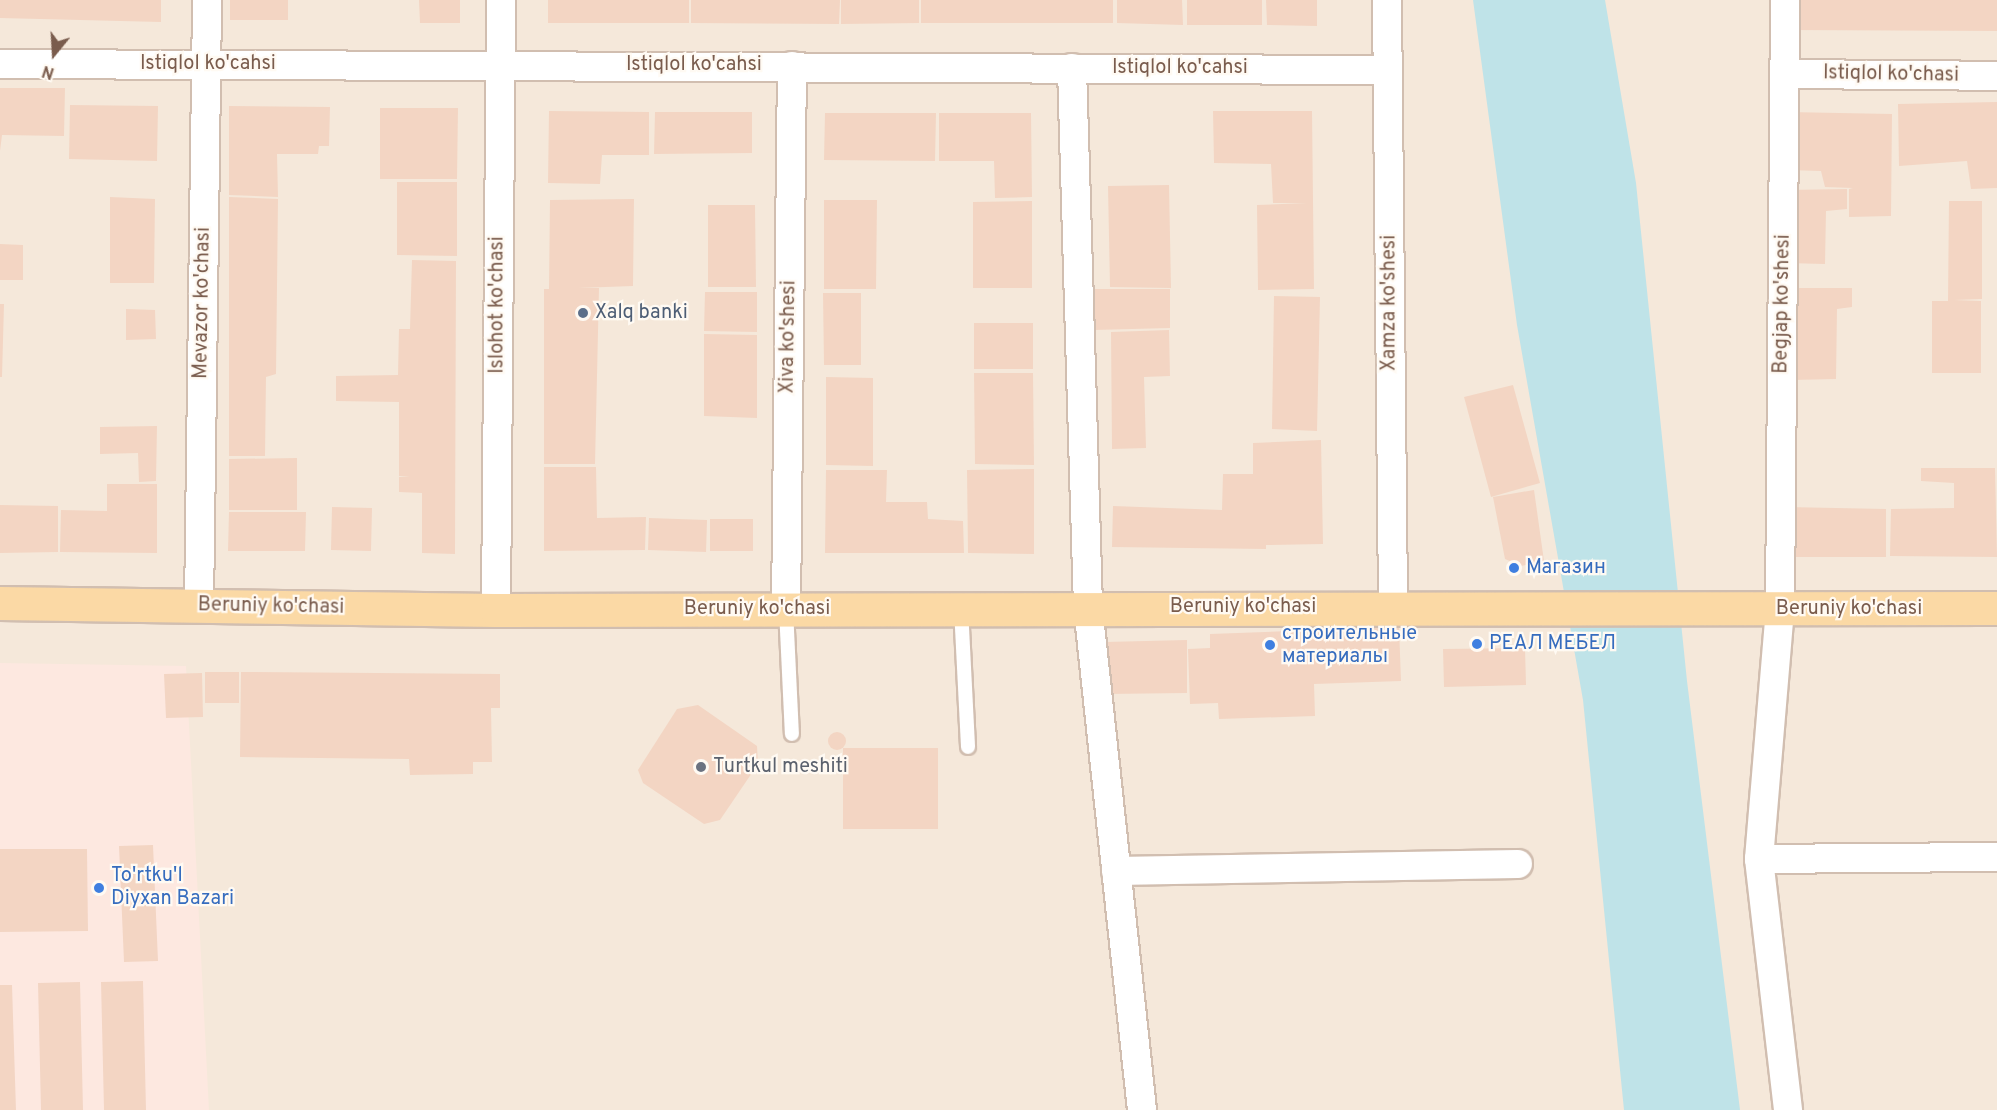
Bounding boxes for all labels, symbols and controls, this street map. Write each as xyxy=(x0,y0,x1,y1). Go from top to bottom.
north arrow xyxy=(24,24,84,84)
street label: Istiqlol ko'cahsi xyxy=(140,52,276,76)
street label: Istiqlol ko'cahsi xyxy=(626,53,762,77)
street label: Istiqlol ko'cahsi xyxy=(1112,56,1248,80)
text: N xyxy=(40,60,57,82)
street label: Istiqlol ko'chasi xyxy=(1823,62,1959,88)
street label: Mevazor ko'chasi xyxy=(190,227,216,379)
street label: Begjap ko'shesi xyxy=(1770,234,1796,374)
street label: Xamza ko'shesi xyxy=(1378,235,1402,371)
street label: Islohot ko'chasi xyxy=(486,236,510,374)
street label: Xiva ko'shesi xyxy=(776,280,802,394)
place label: Xalq banki xyxy=(595,301,688,325)
marker: Xalq banki xyxy=(576,306,590,320)
place label: Магазин xyxy=(1526,556,1606,580)
marker: Магазин xyxy=(1507,561,1521,575)
street label: Beruniy ko'chasi xyxy=(197,594,345,620)
street label: Beruniy ko'chasi xyxy=(1170,595,1316,619)
street label: Beruniy ko'chasi xyxy=(684,597,830,621)
street label: Beruniy ko'chasi xyxy=(1776,597,1922,621)
place label: строительные материалы xyxy=(1282,622,1417,669)
place label: РЕАЛ МЕБЕЛ xyxy=(1489,632,1616,656)
marker: РЕАЛ МЕБЕЛ xyxy=(1470,637,1484,651)
marker: строительные материалы xyxy=(1263,638,1277,652)
place label: Turtkul meshiti xyxy=(713,755,848,779)
marker: Turtkul meshiti xyxy=(694,760,708,774)
place label: To'rtku'l Diyxan Bazari xyxy=(111,864,234,911)
marker: To'rtku'l Diyxan Bazari xyxy=(92,881,106,895)

